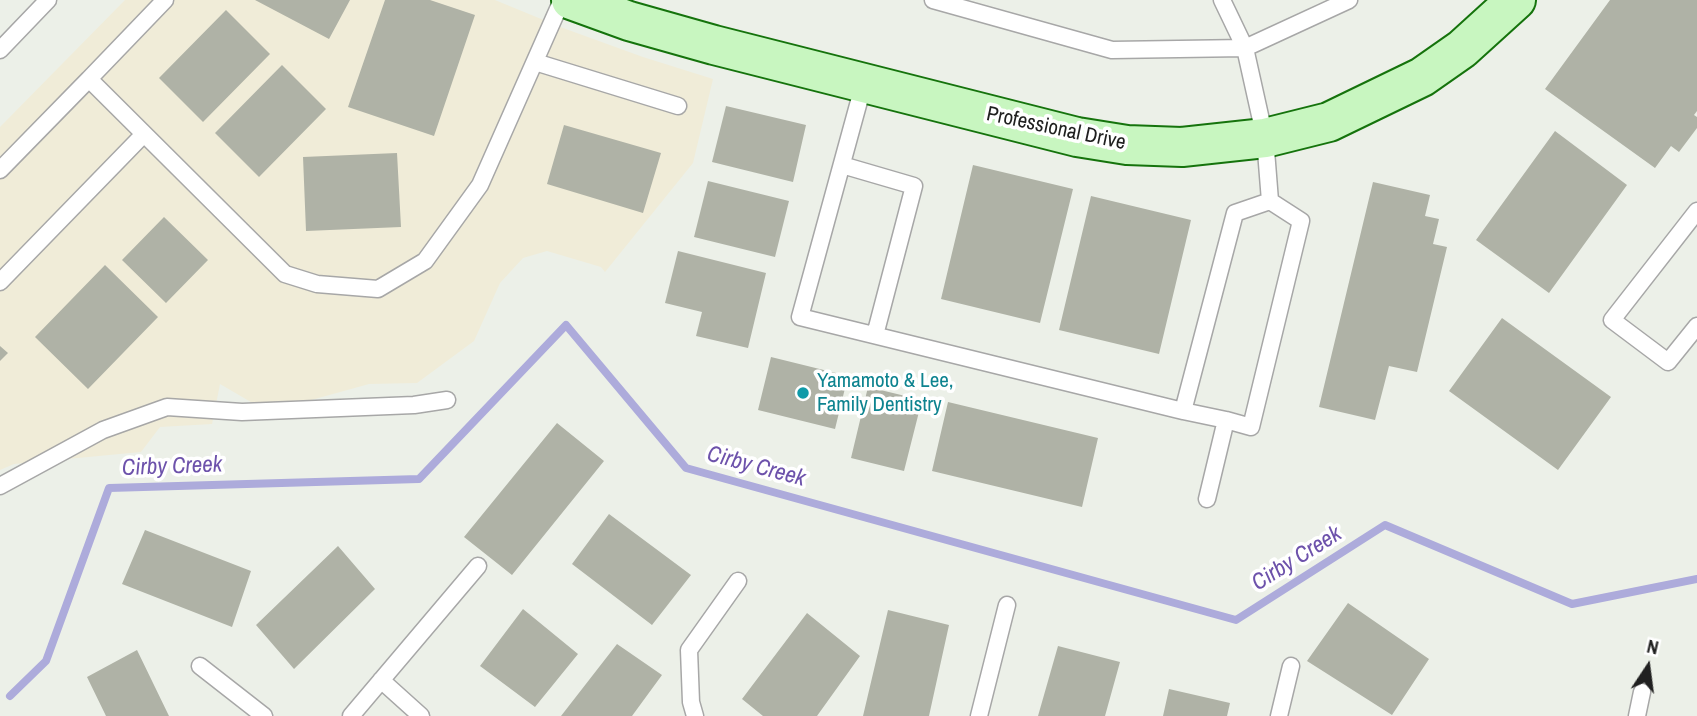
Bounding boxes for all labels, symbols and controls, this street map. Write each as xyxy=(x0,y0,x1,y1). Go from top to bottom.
street label: Professional Drive xyxy=(984,102,1128,156)
place label: Yamamoto & Lee, Family Dentistry xyxy=(817,368,954,418)
marker: Yamamoto & Lee, Family Dentistry xyxy=(795,385,811,401)
water label: Cirby Creek xyxy=(704,441,808,493)
water label: Cirby Creek xyxy=(121,451,223,483)
water label: Cirby Creek xyxy=(1247,521,1347,597)
north arrow xyxy=(1613,632,1683,702)
text: N xyxy=(1644,633,1661,660)

